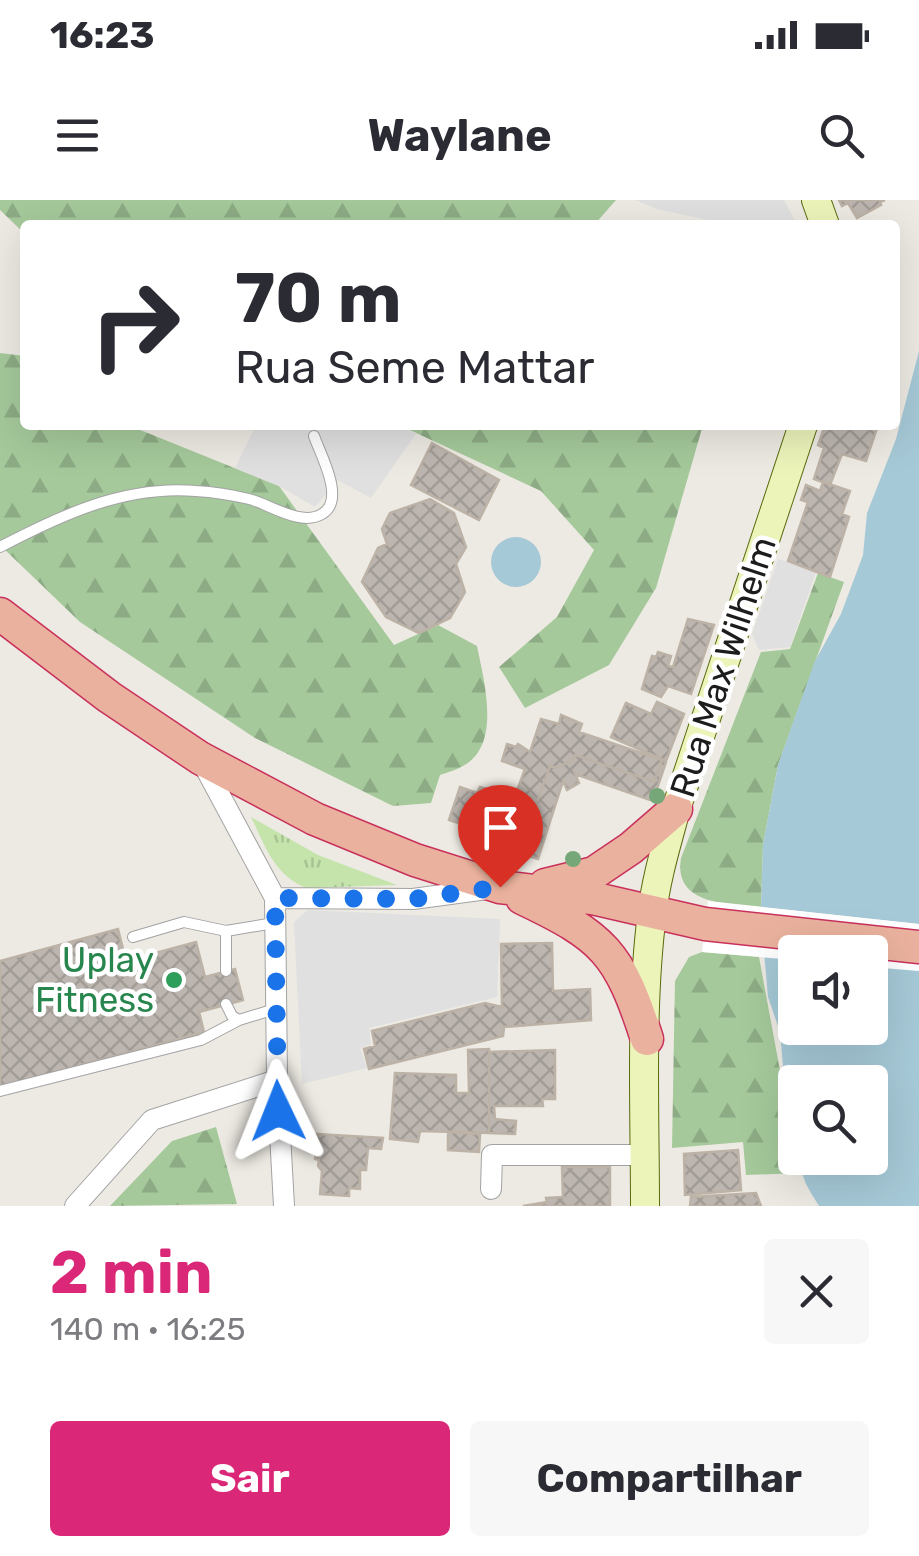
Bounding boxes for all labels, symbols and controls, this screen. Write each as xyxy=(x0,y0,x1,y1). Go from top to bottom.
text: 16:23 xyxy=(50,12,154,58)
icon: menu xyxy=(50,108,105,163)
icon: search xyxy=(814,108,869,163)
text: Waylane xyxy=(367,109,552,162)
text: 70 m xyxy=(235,257,402,340)
icon: right xyxy=(70,260,200,390)
text: Rua Seme Mattar xyxy=(235,341,594,394)
street label: Rua Max Wilhelm xyxy=(661,531,785,803)
pin xyxy=(458,785,543,888)
icon: arrive xyxy=(473,800,528,855)
map controls xyxy=(778,935,888,1175)
button: sound xyxy=(778,935,888,1045)
place label: Uplay Fitness xyxy=(35,939,154,1021)
marker: Uplay Fitness xyxy=(163,969,185,991)
position arrow xyxy=(226,1059,330,1163)
button: search xyxy=(778,1065,888,1175)
text: 2 min xyxy=(50,1237,212,1308)
button: close xyxy=(764,1239,869,1344)
text: 140 m · 16:25 xyxy=(50,1310,245,1348)
button: Sair xyxy=(50,1421,450,1536)
button: Compartilhar xyxy=(470,1421,869,1536)

